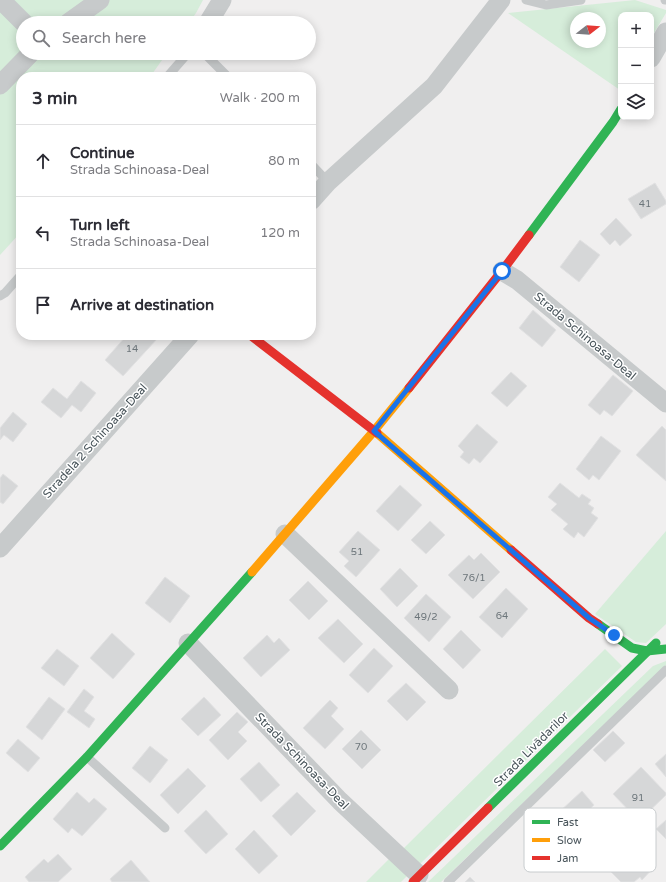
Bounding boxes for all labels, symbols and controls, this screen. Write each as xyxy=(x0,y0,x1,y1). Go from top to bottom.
north arrow xyxy=(570,12,606,48)
map controls xyxy=(618,12,654,120)
button: + xyxy=(618,12,654,48)
search box xyxy=(16,16,316,60)
icon: search xyxy=(30,27,52,49)
text: Search here xyxy=(62,29,146,47)
button: − xyxy=(618,48,654,84)
button: layers xyxy=(618,84,654,120)
text: 3 min xyxy=(32,88,77,109)
text: Walk · 200 m xyxy=(220,90,300,106)
text: Continue xyxy=(70,144,134,162)
icon: ahead xyxy=(32,150,54,172)
text: 80 m xyxy=(268,153,300,169)
text: Strada Schinoasa-Deal xyxy=(70,162,209,178)
house number: 41 xyxy=(639,198,651,210)
text: Turn left xyxy=(70,216,130,234)
icon: left xyxy=(32,222,54,244)
text: 120 m xyxy=(260,225,300,241)
text: Strada Schinoasa-Deal xyxy=(70,234,209,250)
route start xyxy=(493,262,511,280)
street label: Strada Schinoasa-Deal xyxy=(531,289,639,383)
icon: arrive xyxy=(32,294,54,316)
text: Arrive at destination xyxy=(70,296,214,314)
house number: 14 xyxy=(126,343,138,355)
street label: Stradela 2 Schinoasa-Deal xyxy=(40,381,150,501)
house number: 51 xyxy=(351,546,363,558)
house number: 76/1 xyxy=(462,572,486,584)
house number: 64 xyxy=(496,610,508,622)
house number: 49/2 xyxy=(414,611,438,623)
route end xyxy=(605,626,623,644)
street label: Strada Livădarilor xyxy=(491,708,572,789)
street label: Strada Schinoasa-Deal xyxy=(252,710,352,812)
house number: 70 xyxy=(355,741,367,753)
house number: 91 xyxy=(632,792,644,804)
legend xyxy=(524,808,656,872)
text: Fast xyxy=(557,816,578,829)
text: Slow xyxy=(557,834,582,847)
text: Jam xyxy=(557,852,578,865)

